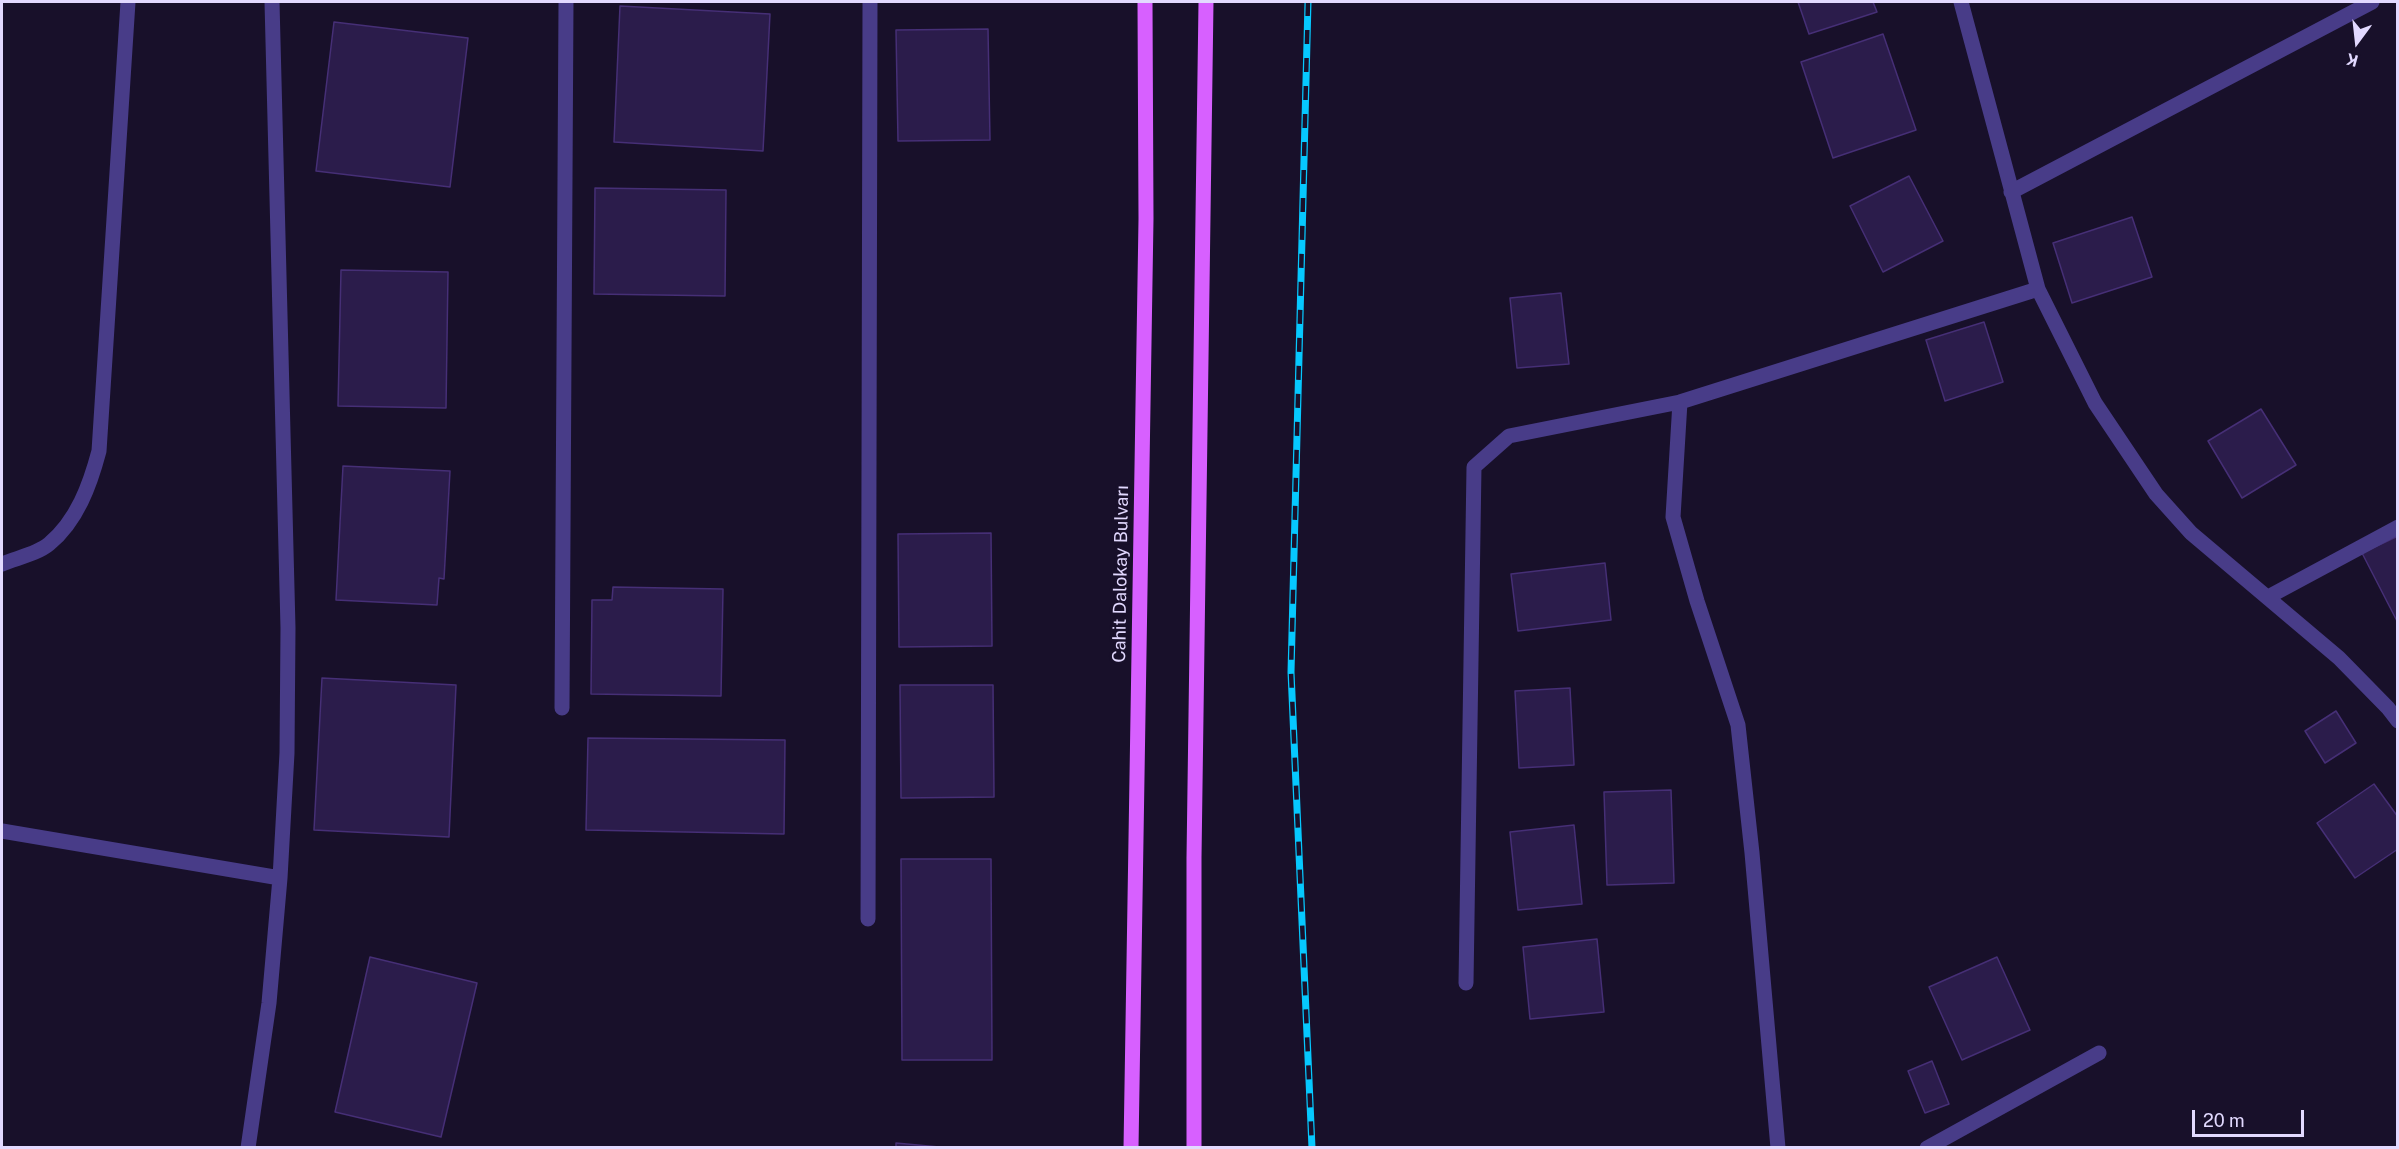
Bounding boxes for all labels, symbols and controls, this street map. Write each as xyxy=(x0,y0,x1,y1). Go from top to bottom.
north arrow xyxy=(2327,12,2387,72)
text: K xyxy=(2344,49,2360,71)
street label: Cahit Dalokay Bulvarı xyxy=(1109,485,1133,663)
scale bar xyxy=(2195,1098,2308,1136)
text: 20 m xyxy=(2203,1110,2245,1131)

